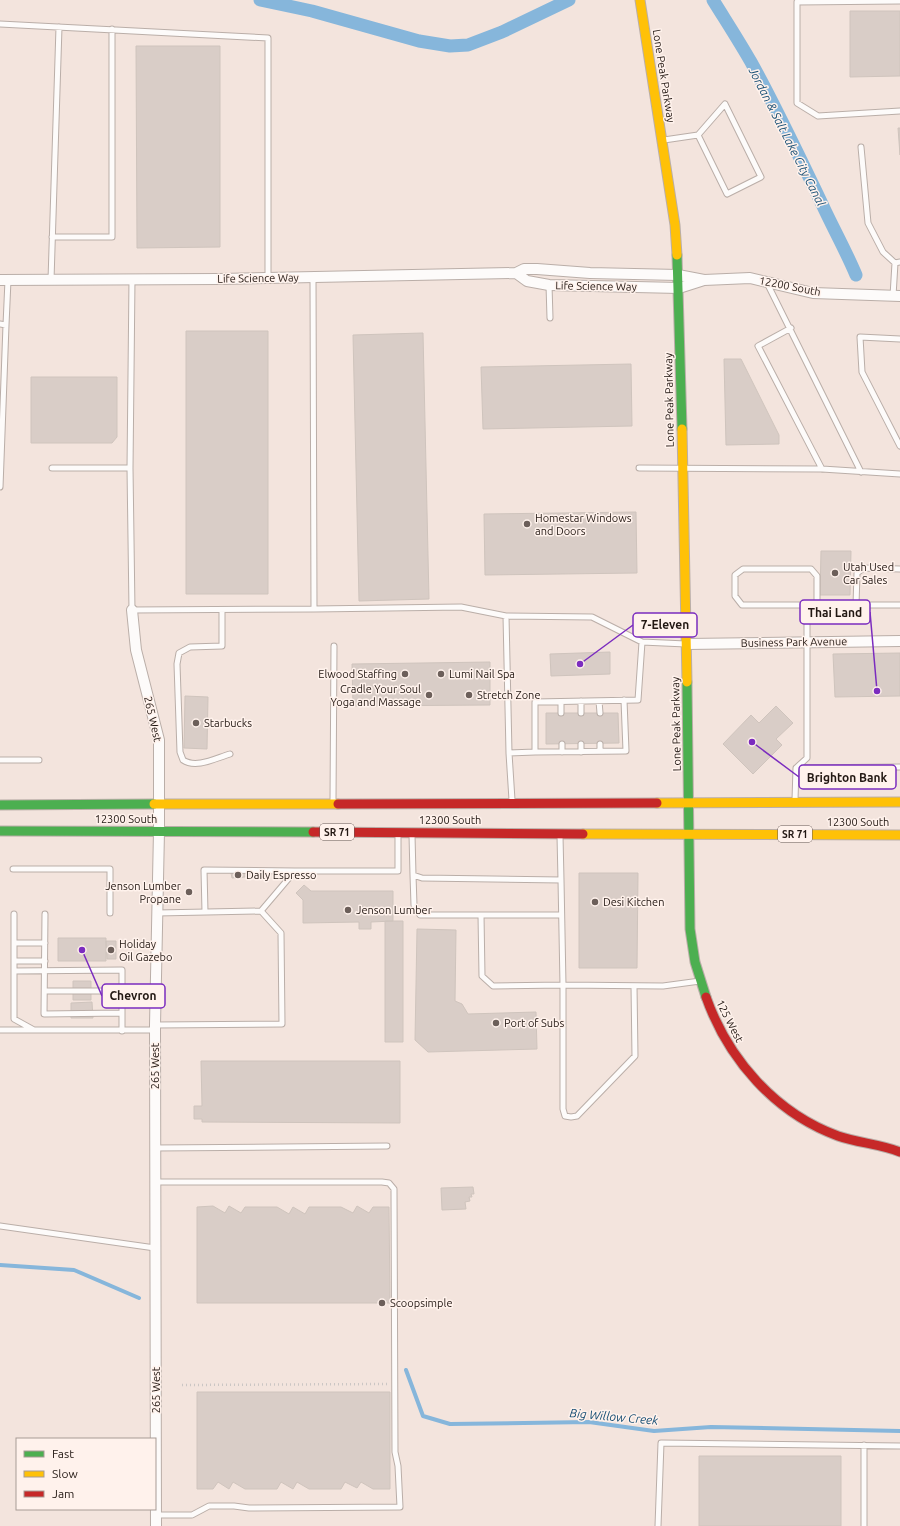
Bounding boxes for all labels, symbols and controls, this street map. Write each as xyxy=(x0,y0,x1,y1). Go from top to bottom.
street label: Lone Peak Parkway xyxy=(651,28,677,124)
water label: Jordan & Salt Lake City Canal xyxy=(746,64,828,209)
street label: Life Science Way xyxy=(217,271,300,285)
street label: 12200 South xyxy=(758,274,822,298)
street label: Life Science Way xyxy=(555,279,638,293)
street label: Lone Peak Parkway xyxy=(662,352,676,447)
place label: Homestar Windows and Doors xyxy=(535,512,632,537)
marker: Homestar Windows and Doors xyxy=(522,519,532,529)
place label: Utah Used Car Sales xyxy=(843,561,894,586)
marker: Utah Used Car Sales xyxy=(830,568,840,578)
callout: Thai Land xyxy=(800,600,870,624)
text: Thai Land xyxy=(808,606,862,619)
callout: 7-Eleven xyxy=(633,613,697,637)
text: 7-Eleven xyxy=(641,618,689,631)
street label: Business Park Avenue xyxy=(741,635,847,649)
place label: Elwood Staffing xyxy=(318,668,397,680)
place label: Lumi Nail Spa xyxy=(449,668,515,680)
marker: Elwood Staffing xyxy=(400,669,410,679)
marker: Lumi Nail Spa xyxy=(436,669,446,679)
street label: Lone Peak Parkway xyxy=(669,676,683,771)
place label: Cradle Your Soul Yoga and Massage xyxy=(330,683,421,708)
place label: Stretch Zone xyxy=(477,689,540,701)
marker: Cradle Your Soul Yoga and Massage xyxy=(424,690,434,700)
marker: Stretch Zone xyxy=(464,690,474,700)
street label: 265 West xyxy=(142,695,164,744)
place label: Starbucks xyxy=(204,717,252,729)
marker: Starbucks xyxy=(191,718,201,728)
callout: Brighton Bank xyxy=(799,765,896,789)
text: Brighton Bank xyxy=(807,771,888,784)
street label: 12300 South xyxy=(95,813,157,825)
street label: 12300 South xyxy=(419,814,481,826)
street label: 12300 South xyxy=(827,816,889,828)
road number: SR 71 xyxy=(320,824,354,840)
road number: SR 71 xyxy=(778,826,812,842)
place label: Daily Espresso xyxy=(246,869,316,881)
marker: Daily Espresso xyxy=(233,870,243,880)
place label: Jenson Lumber Propane xyxy=(105,880,182,905)
marker: Jenson Lumber Propane xyxy=(184,887,194,897)
place label: Desi Kitchen xyxy=(603,896,664,908)
marker: Desi Kitchen xyxy=(590,897,600,907)
place label: Jenson Lumber xyxy=(356,904,433,916)
marker: Jenson Lumber xyxy=(343,905,353,915)
place label: Holiday Oil Gazebo xyxy=(119,938,172,963)
marker: Holiday Oil Gazebo xyxy=(106,945,116,955)
callout: Chevron xyxy=(102,984,165,1008)
text: Chevron xyxy=(109,989,157,1002)
street label: 125 West xyxy=(714,998,746,1045)
place label: Port of Subs xyxy=(504,1017,565,1029)
marker: Port of Subs xyxy=(491,1018,501,1028)
street label: 265 West xyxy=(149,1042,161,1089)
place label: Scoopsimple xyxy=(390,1297,452,1309)
marker: Scoopsimple xyxy=(377,1298,387,1308)
street label: 265 West xyxy=(150,1366,162,1413)
water label: Big Willow Creek xyxy=(569,1406,660,1427)
legend xyxy=(16,1438,156,1510)
text: Fast xyxy=(52,1447,74,1460)
text: Slow xyxy=(52,1467,78,1480)
text: Jam xyxy=(52,1487,74,1500)

